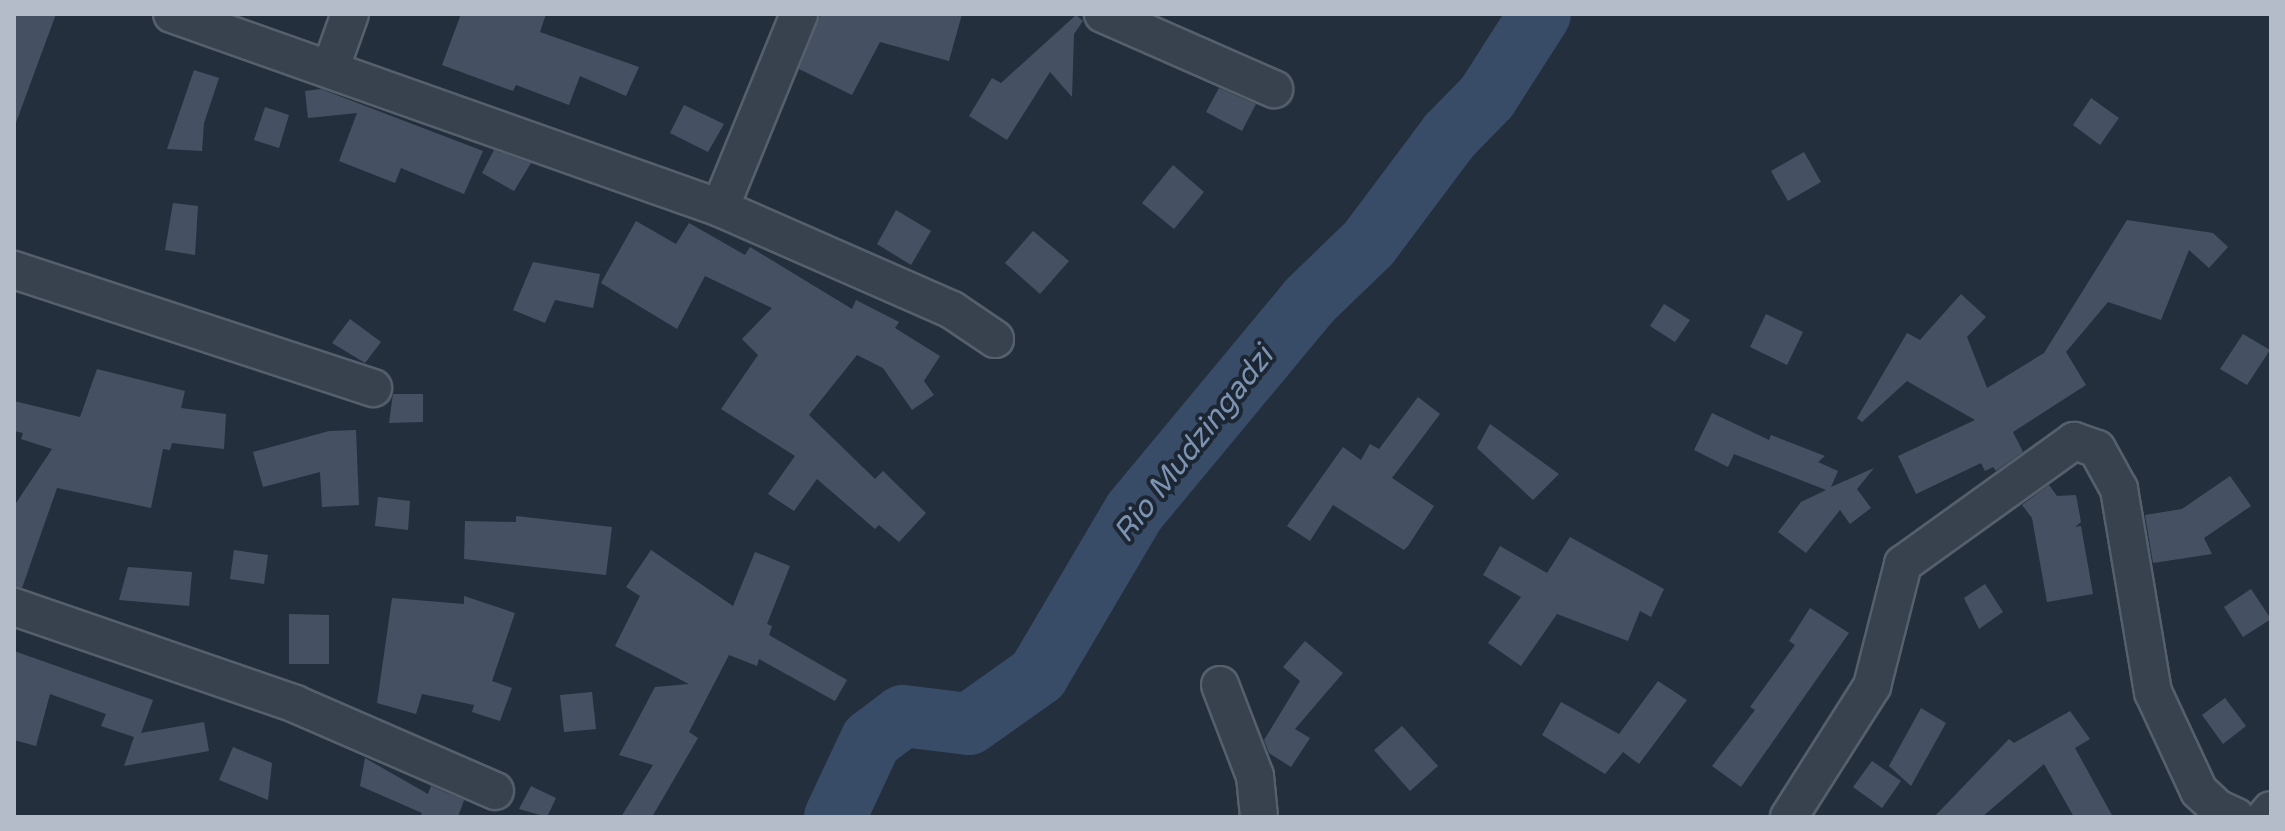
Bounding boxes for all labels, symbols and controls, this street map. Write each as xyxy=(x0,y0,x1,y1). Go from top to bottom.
water label: Rio Mudzingadzi xyxy=(1106,340,1282,550)

